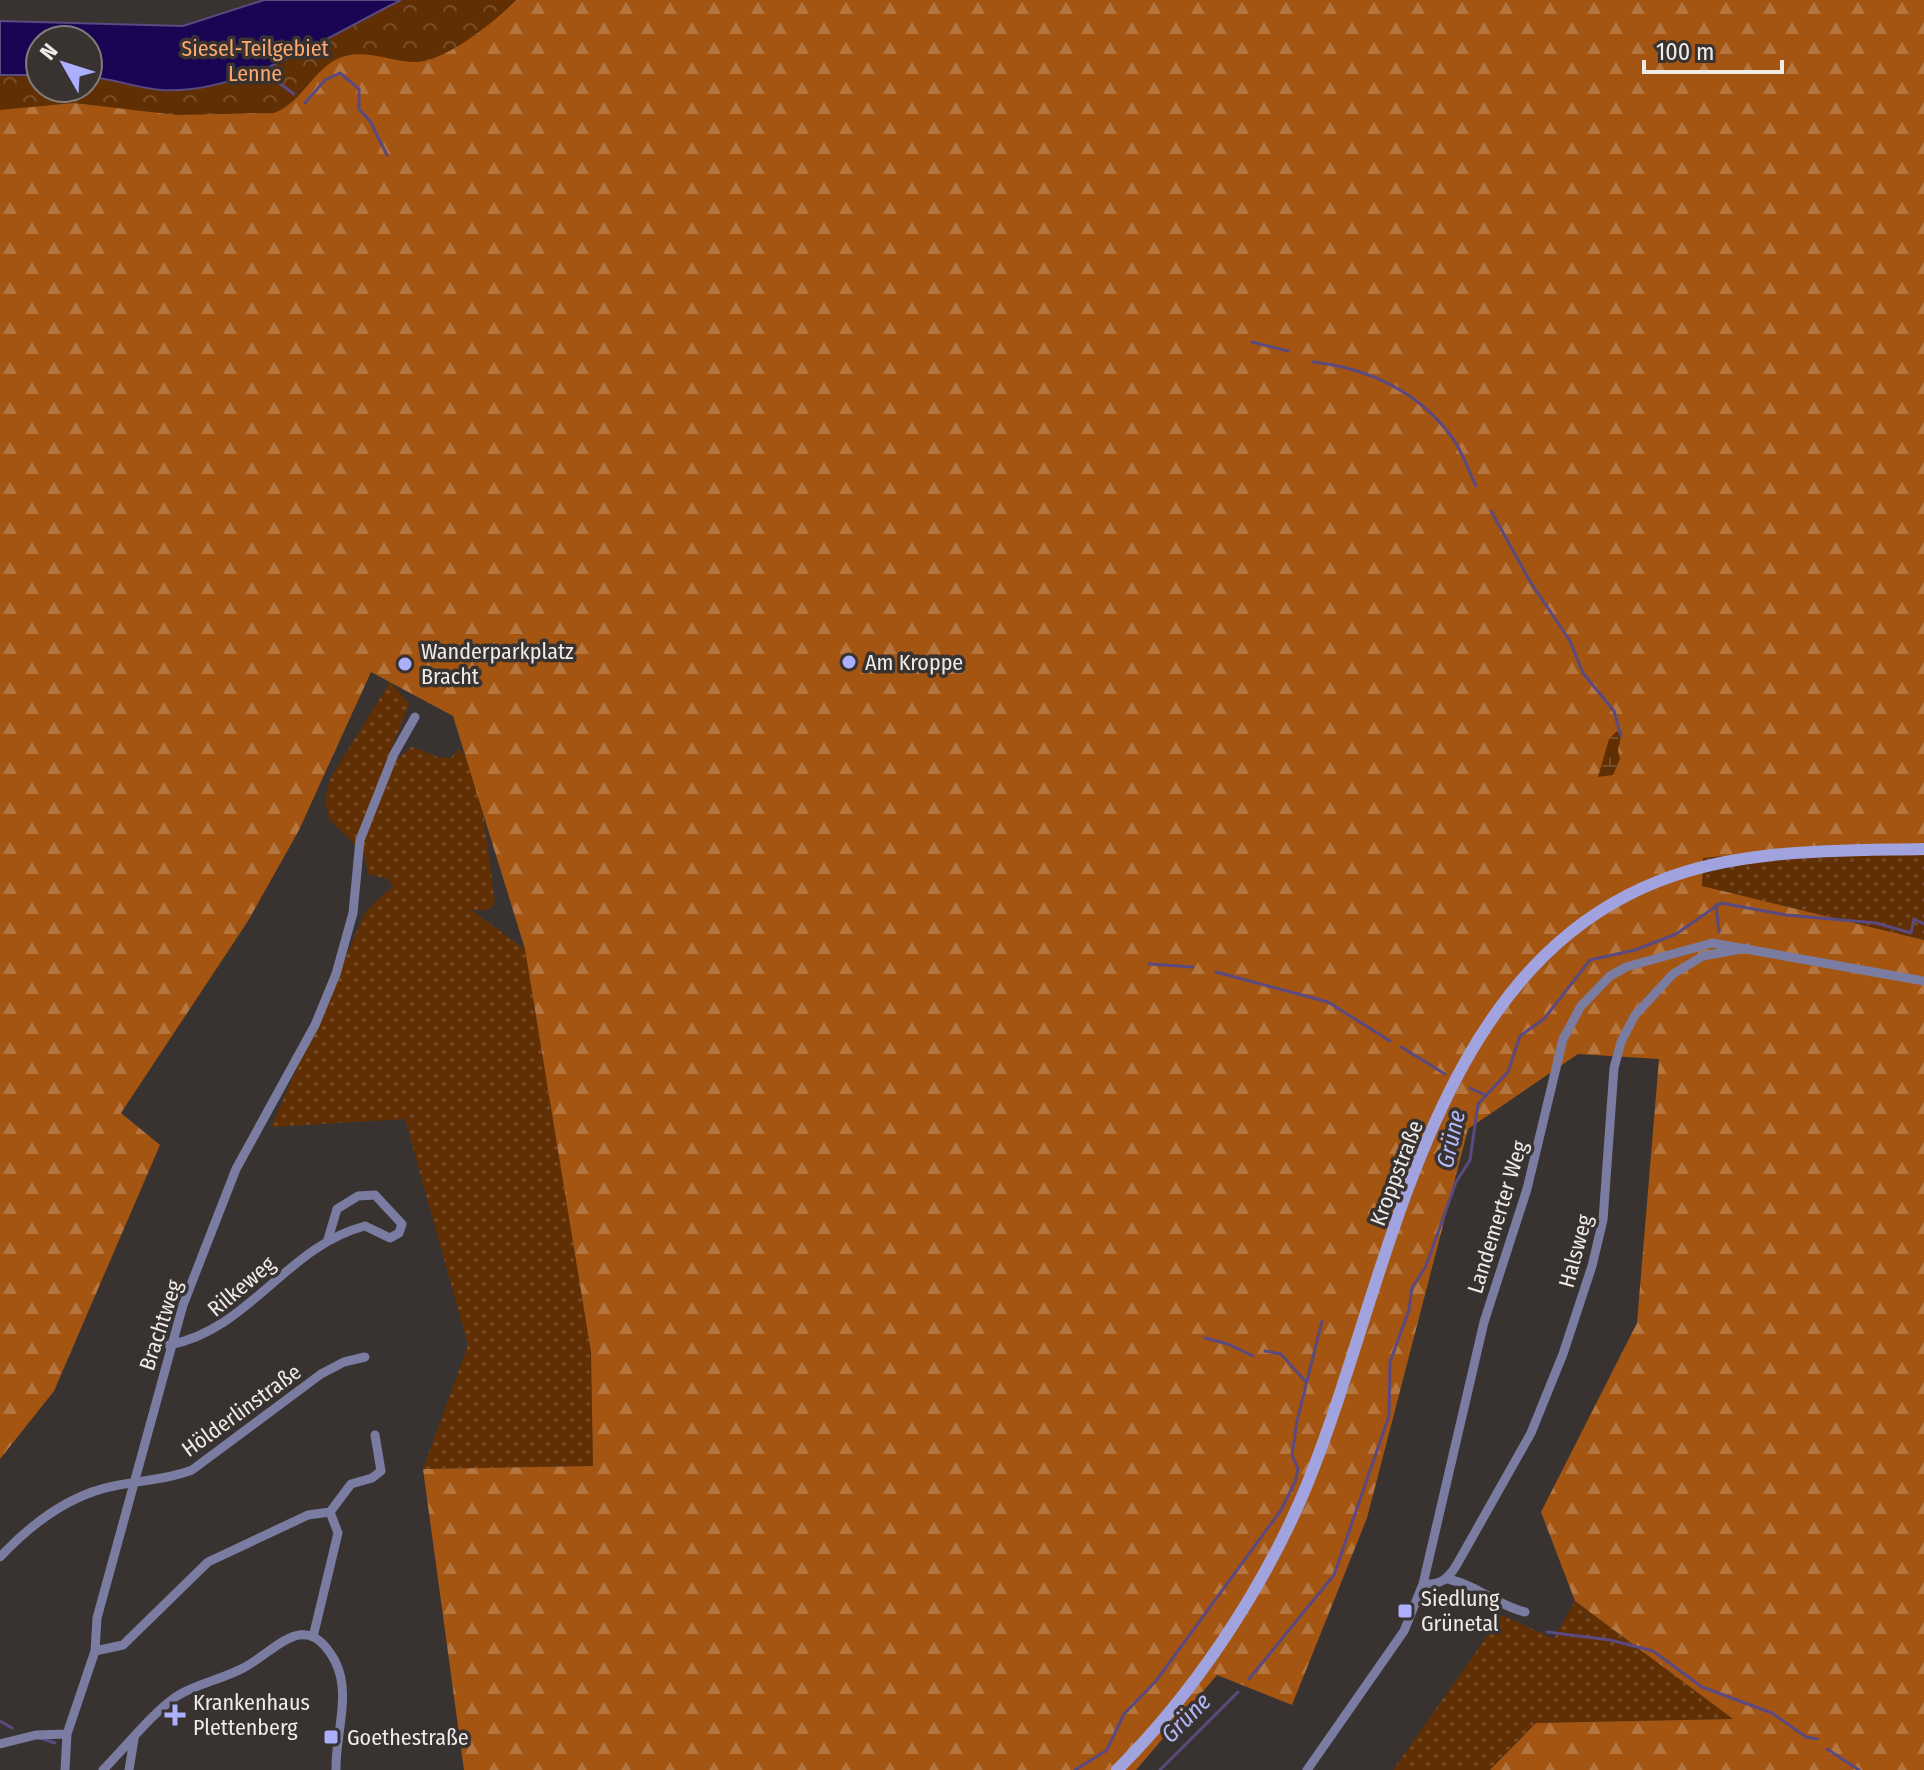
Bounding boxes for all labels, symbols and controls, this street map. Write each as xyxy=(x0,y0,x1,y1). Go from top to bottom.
north arrow xyxy=(24,24,104,104)
scale bar xyxy=(1644,24,1782,74)
park label: Siesel-Teilgebiet Lenne xyxy=(181,35,330,87)
text: N xyxy=(34,38,63,65)
text: 100 m xyxy=(1656,38,1714,66)
place label: Wanderparkplatz Bracht xyxy=(421,638,574,690)
place label: Am Kroppe xyxy=(865,649,963,676)
marker: Am Kroppe xyxy=(840,653,858,671)
marker: Wanderparkplatz Bracht xyxy=(396,655,414,673)
water label: Grüne xyxy=(1431,1107,1471,1171)
street label: Kroppstraße xyxy=(1364,1117,1429,1230)
street label: Landemerter Weg xyxy=(1461,1137,1534,1297)
street label: Halsweg xyxy=(1553,1211,1598,1291)
street label: Rilkeweg xyxy=(202,1250,281,1322)
street label: Brachtweg xyxy=(133,1276,188,1374)
street label: Hölderlinstraße xyxy=(176,1358,306,1463)
place label: Siedlung Grünetal xyxy=(1421,1585,1500,1637)
marker: Siedlung Grünetal xyxy=(1396,1602,1414,1620)
water label: Grüne xyxy=(1155,1687,1217,1749)
place label: Krankenhaus Plettenberg xyxy=(193,1689,310,1741)
marker: Krankenhaus Plettenberg xyxy=(164,1704,186,1726)
place label: Goethestraße xyxy=(347,1724,469,1751)
marker: Goethestraße xyxy=(322,1728,340,1746)

